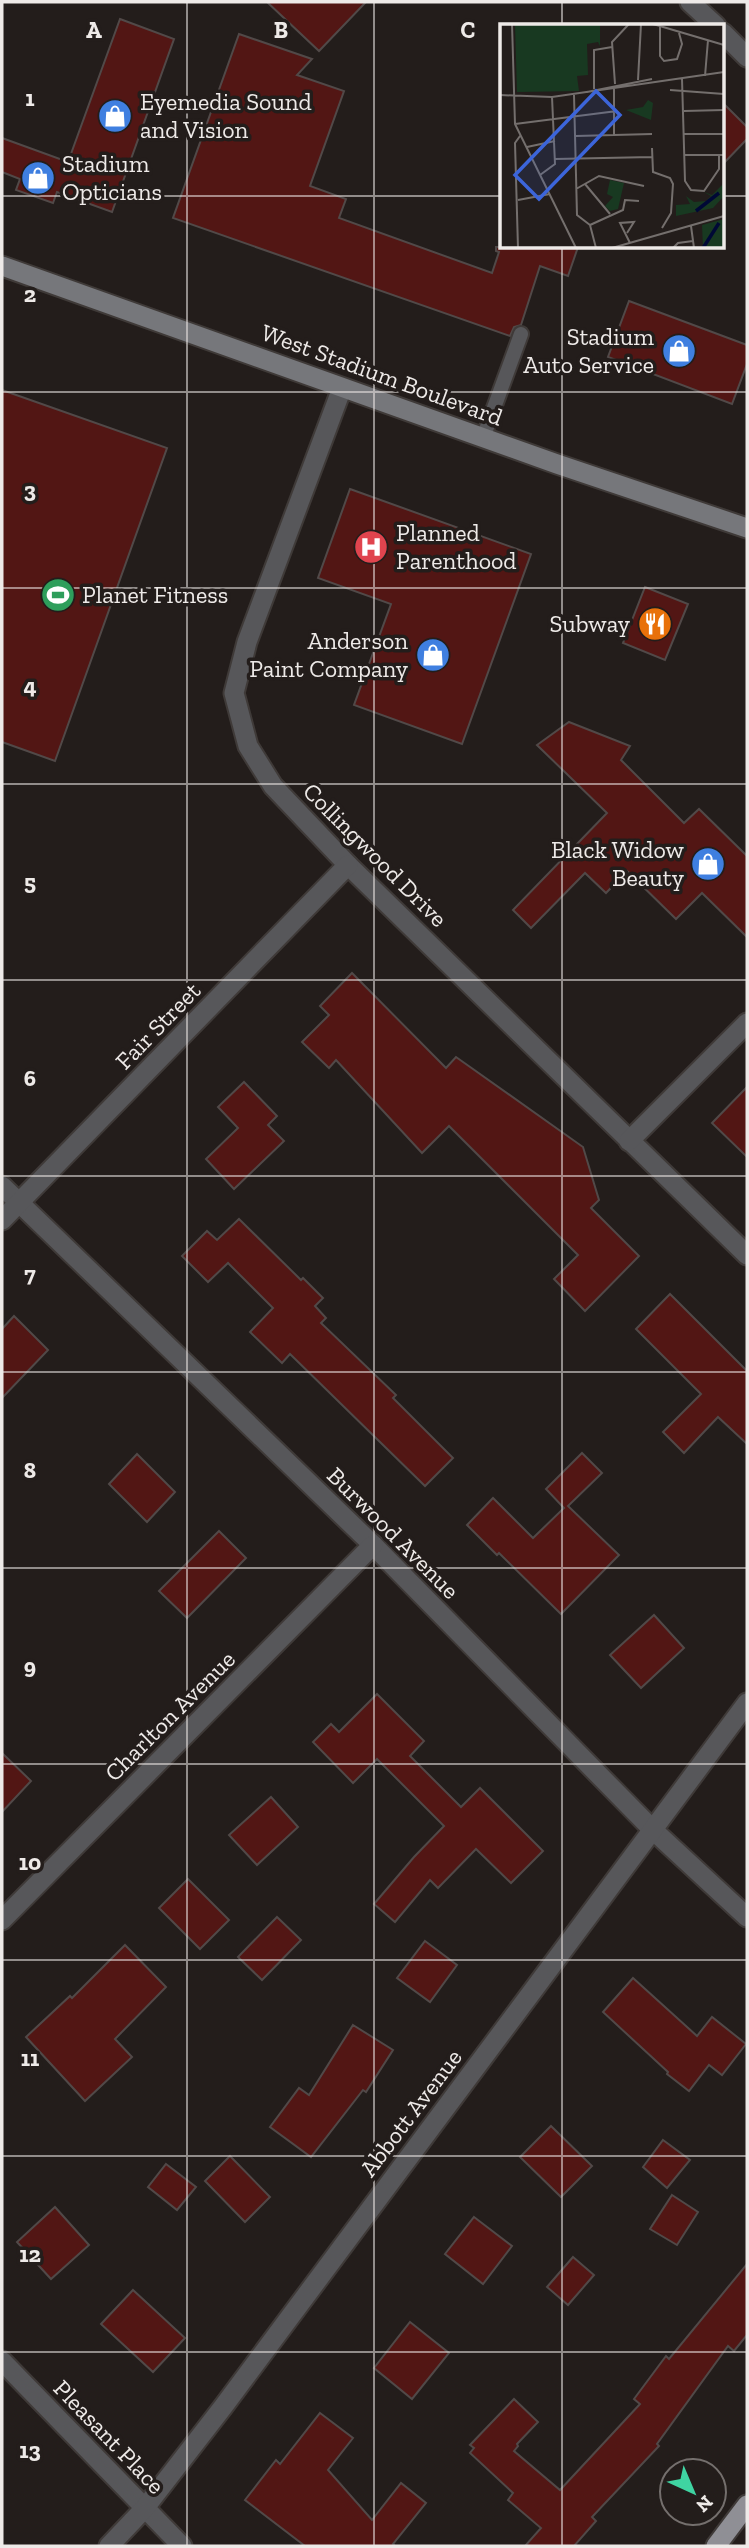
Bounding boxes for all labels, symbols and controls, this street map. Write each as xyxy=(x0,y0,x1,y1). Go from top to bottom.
text: A xyxy=(86,16,102,44)
text: B xyxy=(274,16,288,44)
text: C xyxy=(461,16,475,44)
inset map xyxy=(500,24,724,248)
text: 1 xyxy=(25,84,35,112)
place label: Eyemedia Sound and Vision xyxy=(140,87,312,144)
shop icon: Eyemedia Sound and Vision xyxy=(96,97,134,135)
place label: Stadium Opticians xyxy=(62,149,162,206)
shop icon: Stadium Opticians xyxy=(19,159,57,197)
text: 2 xyxy=(24,280,36,308)
street label: West Stadium Boulevard xyxy=(257,317,507,432)
place label: Stadium Auto Service xyxy=(523,322,654,379)
shop icon: Stadium Auto Service xyxy=(660,332,698,370)
text: 3 xyxy=(24,476,36,504)
place label: Planned Parenthood xyxy=(396,518,516,575)
hospital icon: Planned Parenthood xyxy=(352,528,390,566)
sports icon: Planet Fitness xyxy=(39,576,77,614)
place label: Planet Fitness xyxy=(82,580,228,609)
restaurant icon: Subway xyxy=(636,605,674,643)
place label: Subway xyxy=(549,609,631,638)
place label: Anderson Paint Company xyxy=(249,626,409,683)
shop icon: Anderson Paint Company xyxy=(414,636,452,674)
text: 4 xyxy=(23,672,37,700)
street label: Collingwood Drive xyxy=(297,776,454,933)
place label: Black Widow Beauty xyxy=(551,835,685,892)
shop icon: Black Widow Beauty xyxy=(689,845,727,883)
text: 5 xyxy=(24,868,36,896)
street label: Fair Street xyxy=(109,976,206,1075)
text: 6 xyxy=(24,1064,36,1092)
text: 7 xyxy=(24,1260,36,1288)
text: 8 xyxy=(24,1456,36,1484)
street label: Burwood Avenue xyxy=(321,1461,465,1605)
street label: Charlton Avenue xyxy=(98,1644,241,1787)
text: 9 xyxy=(24,1652,36,1680)
text: 10 xyxy=(19,1848,41,1876)
street label: Abbott Avenue xyxy=(353,2043,468,2182)
text: 11 xyxy=(21,2044,39,2072)
text: 12 xyxy=(19,2240,41,2268)
street label: Pleasant Place xyxy=(48,2374,171,2500)
text: 13 xyxy=(19,2436,41,2464)
north arrow xyxy=(658,2457,728,2527)
text: N xyxy=(691,2491,718,2517)

